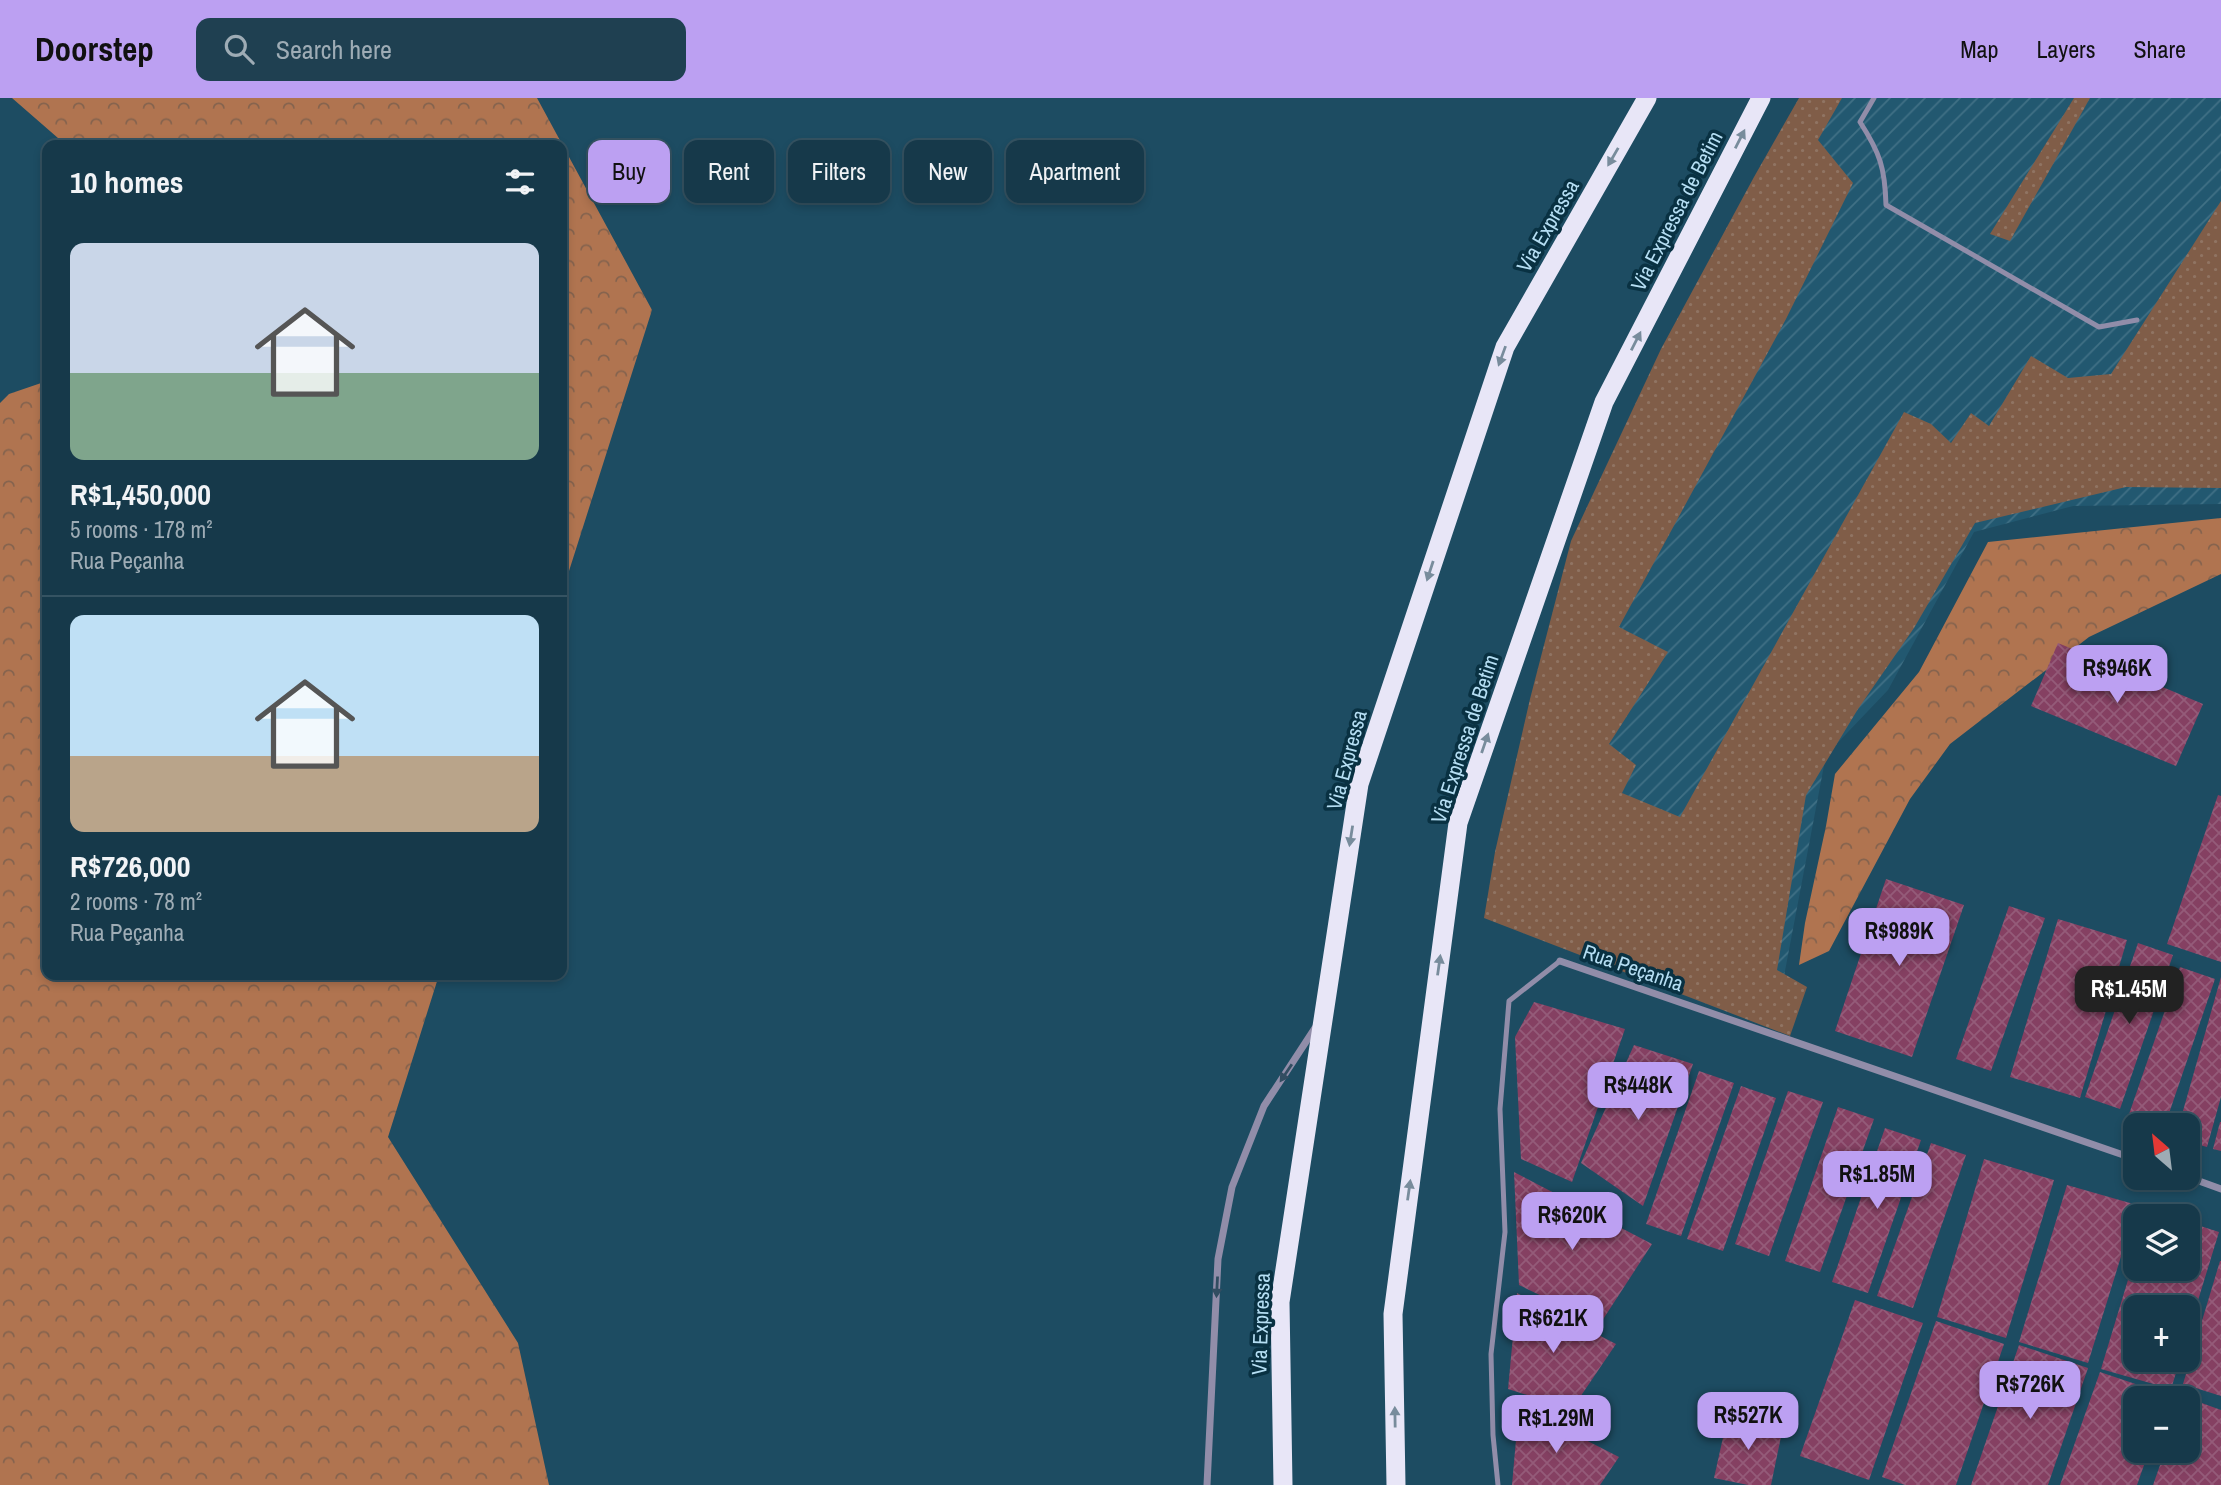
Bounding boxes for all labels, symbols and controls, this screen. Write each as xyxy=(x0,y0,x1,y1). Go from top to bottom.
search box xyxy=(196,18,686,81)
text: Doorstep xyxy=(35,27,154,71)
icon: search xyxy=(220,30,258,68)
text: Search here xyxy=(276,32,392,67)
text: Map xyxy=(1960,33,1998,65)
text: Layers xyxy=(2036,33,2095,65)
text: Share xyxy=(2133,33,2186,65)
street label: Via Expressa de Betim xyxy=(1624,126,1729,296)
one-way arrow xyxy=(1735,129,1746,149)
chip: Buy xyxy=(588,140,670,203)
chip: Rent xyxy=(684,140,774,203)
chip: Filters xyxy=(788,140,890,203)
chip: New xyxy=(904,140,992,203)
chip: Apartment xyxy=(1006,140,1144,203)
one-way arrow xyxy=(1607,148,1619,167)
text: 10 homes xyxy=(70,162,184,202)
icon: filters xyxy=(501,163,539,201)
street label: Via Expressa xyxy=(1509,174,1586,277)
icon: home xyxy=(242,289,368,415)
one-way arrow xyxy=(1630,331,1641,351)
one-way arrow xyxy=(1496,345,1507,366)
text: R$1,450,000 xyxy=(70,474,211,514)
text: 5 rooms · 178 m² xyxy=(70,514,213,545)
text: Rua Peçanha xyxy=(70,545,184,576)
one-way arrow xyxy=(1424,561,1435,582)
pin: R$946K xyxy=(2060,646,2174,705)
street label: Via Expressa de Betim xyxy=(1424,651,1505,827)
text: R$946K xyxy=(2082,652,2152,683)
icon: home xyxy=(242,661,368,787)
street label: Via Expressa xyxy=(1319,706,1374,813)
one-way arrow xyxy=(1480,733,1491,754)
one-way arrow xyxy=(1345,825,1356,847)
text: R$726,000 xyxy=(70,846,190,886)
text: 2 rooms · 78 m² xyxy=(70,886,202,917)
pin: R$989K xyxy=(1842,908,1956,968)
text: R$989K xyxy=(1864,915,1934,946)
text: Rua Peçanha xyxy=(70,917,184,948)
street label: Rua Peçanha xyxy=(1579,937,1688,998)
one-way arrow xyxy=(1433,954,1444,976)
pin: R$1.45M xyxy=(2064,967,2194,1026)
text: R$1.45M xyxy=(2091,973,2167,1004)
pin: R$448K xyxy=(1581,1062,1695,1122)
one-way arrow xyxy=(1279,1063,1292,1083)
text: R$448K xyxy=(1603,1069,1673,1100)
north arrow xyxy=(2123,1113,2200,1190)
map controls xyxy=(2123,1113,2200,1463)
pin: R$1.85M xyxy=(1812,1152,1942,1211)
text: R$1.85M xyxy=(1839,1158,1915,1189)
one-way arrow xyxy=(1404,1179,1415,1201)
pin: R$620K xyxy=(1515,1192,1629,1252)
text: R$620K xyxy=(1537,1199,1607,1230)
button: layers xyxy=(2123,1204,2200,1281)
street label: Via Expressa xyxy=(1244,1272,1277,1376)
one-way arrow xyxy=(1211,1276,1222,1298)
button: + xyxy=(2123,1295,2200,1372)
pin: R$621K xyxy=(1496,1296,1610,1355)
text: R$621K xyxy=(1518,1302,1588,1333)
pin: R$726K xyxy=(1973,1362,2087,1421)
text: R$726K xyxy=(1995,1368,2065,1399)
button: − xyxy=(2123,1386,2200,1463)
pin: R$527K xyxy=(1691,1392,1805,1452)
pin: R$1.29M xyxy=(1491,1396,1621,1455)
text: R$527K xyxy=(1713,1399,1783,1430)
text: R$1.29M xyxy=(1518,1402,1594,1433)
one-way arrow xyxy=(1389,1406,1400,1428)

